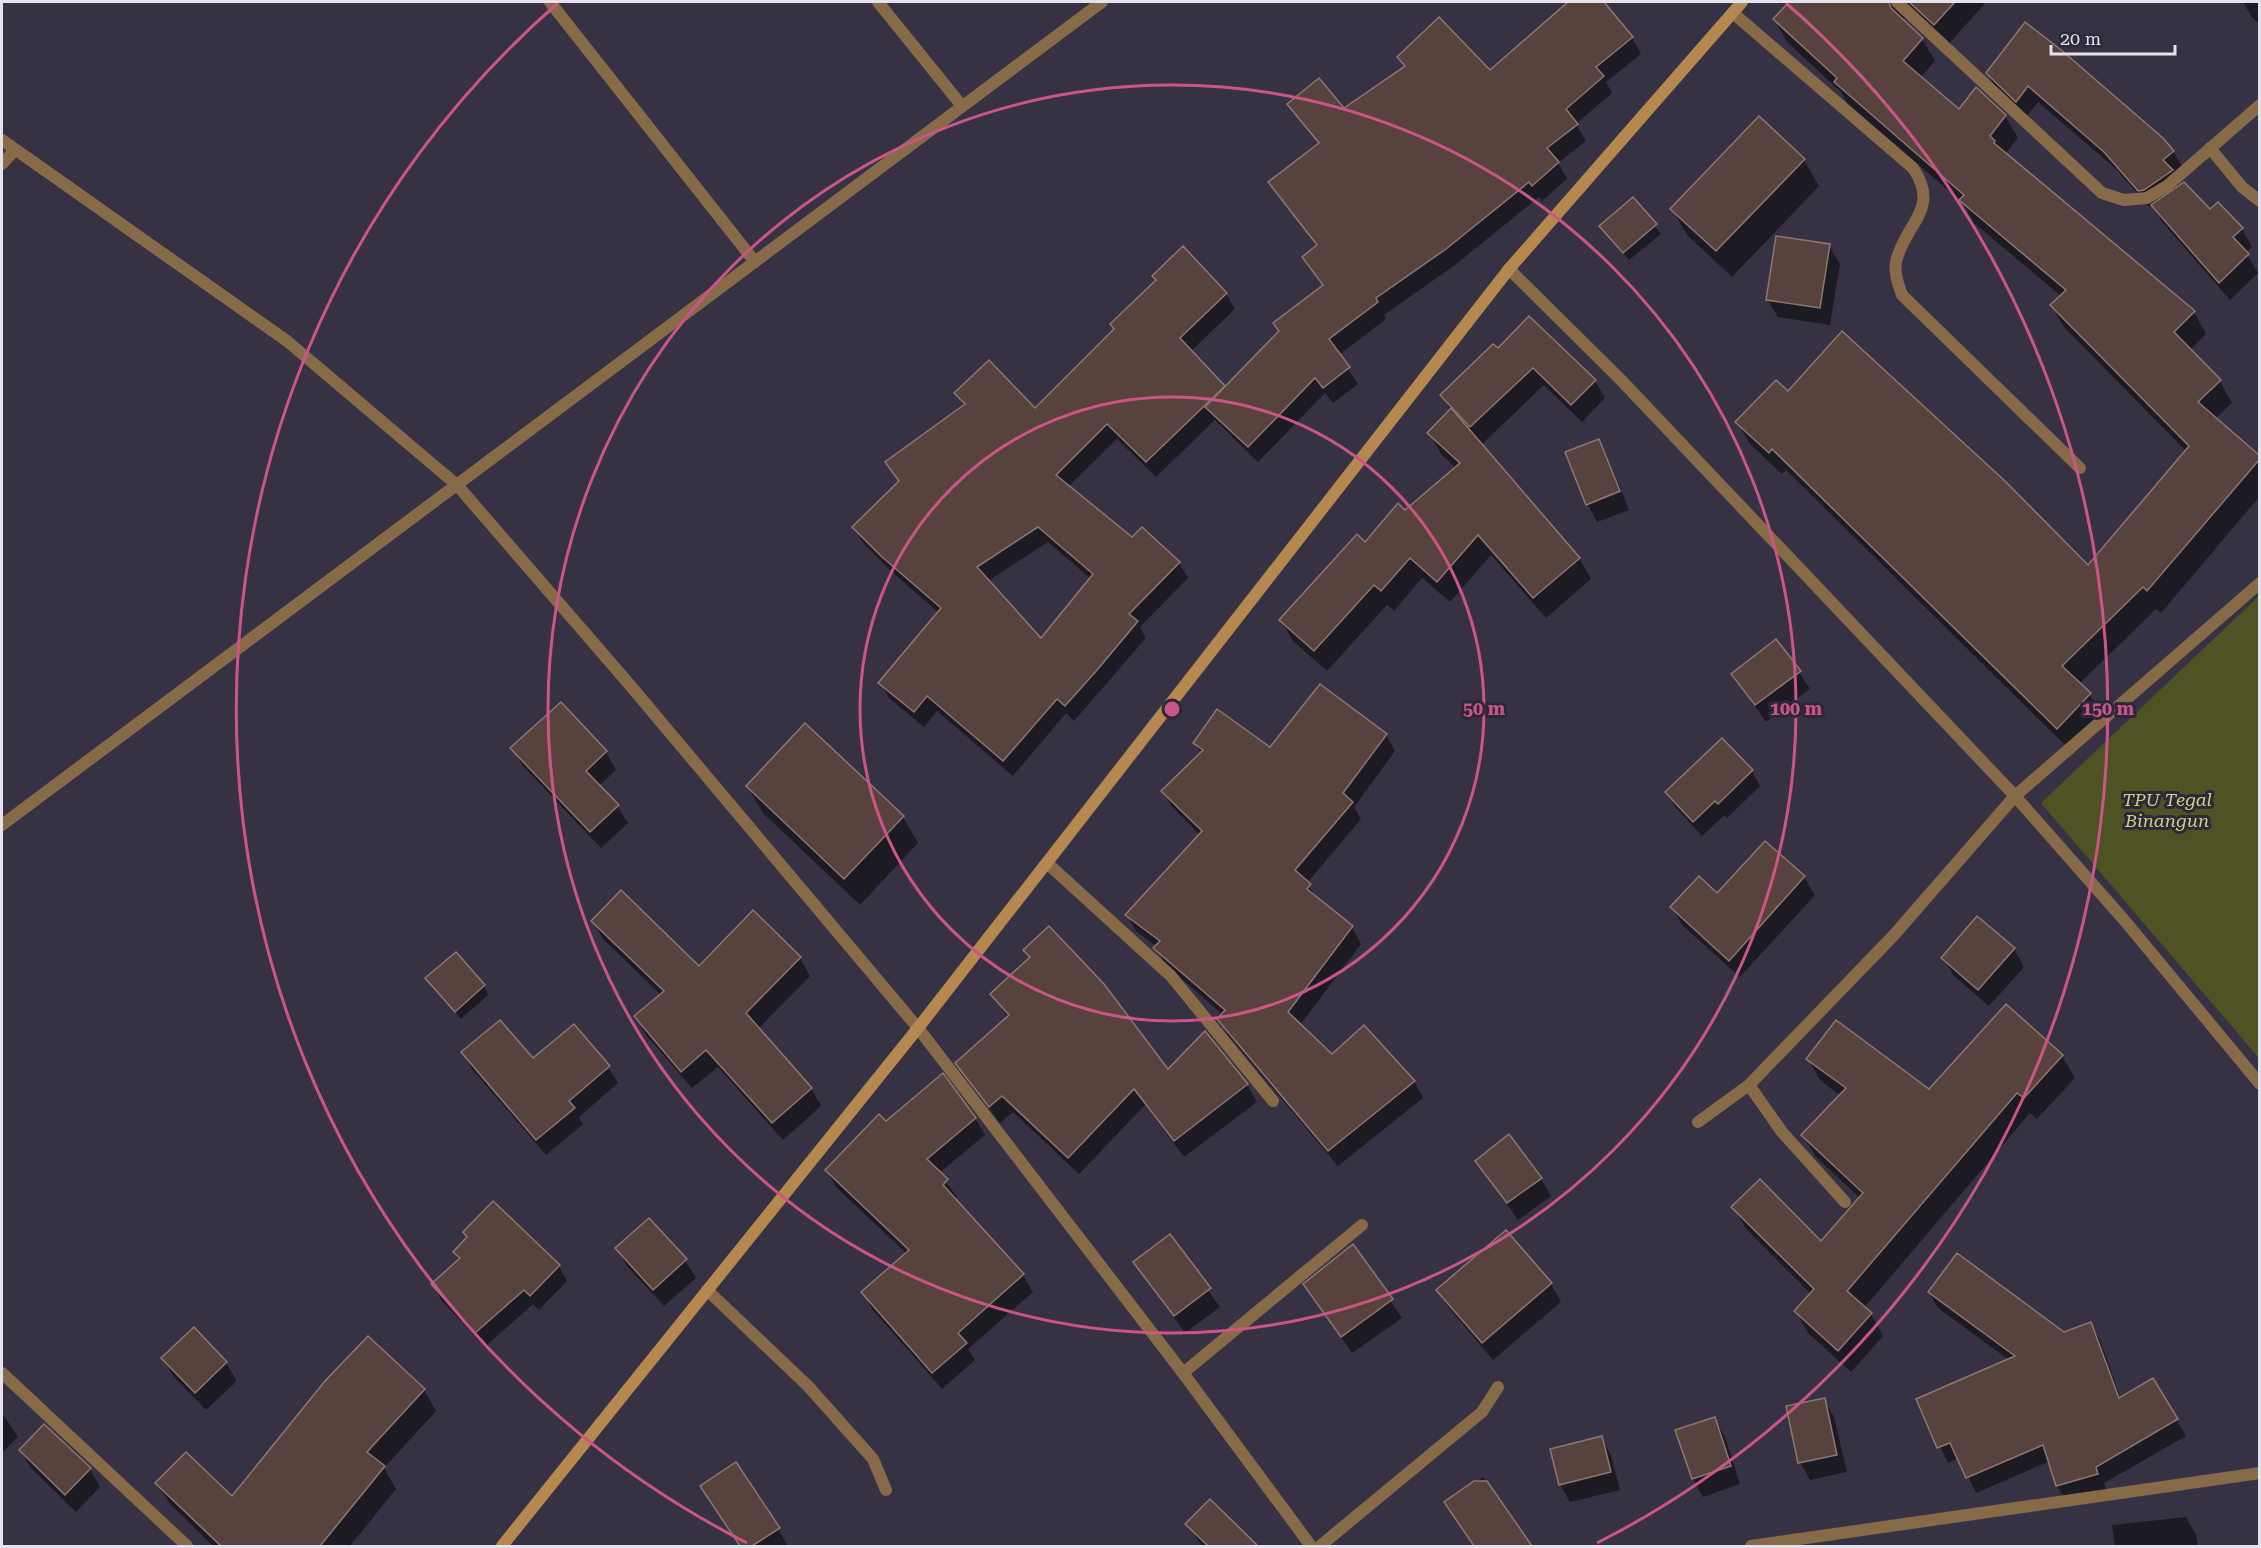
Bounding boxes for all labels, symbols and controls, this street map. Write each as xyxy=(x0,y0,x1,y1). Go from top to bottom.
scale bar xyxy=(2051,18,2176,56)
text: 20 m xyxy=(2060,28,2101,49)
text: 50 m xyxy=(1463,698,1506,719)
text: 100 m xyxy=(1770,698,1823,719)
text: 150 m xyxy=(2082,698,2135,719)
centre of rings xyxy=(1162,699,1182,719)
park label: TPU Tegal Binangun xyxy=(2122,789,2212,831)

